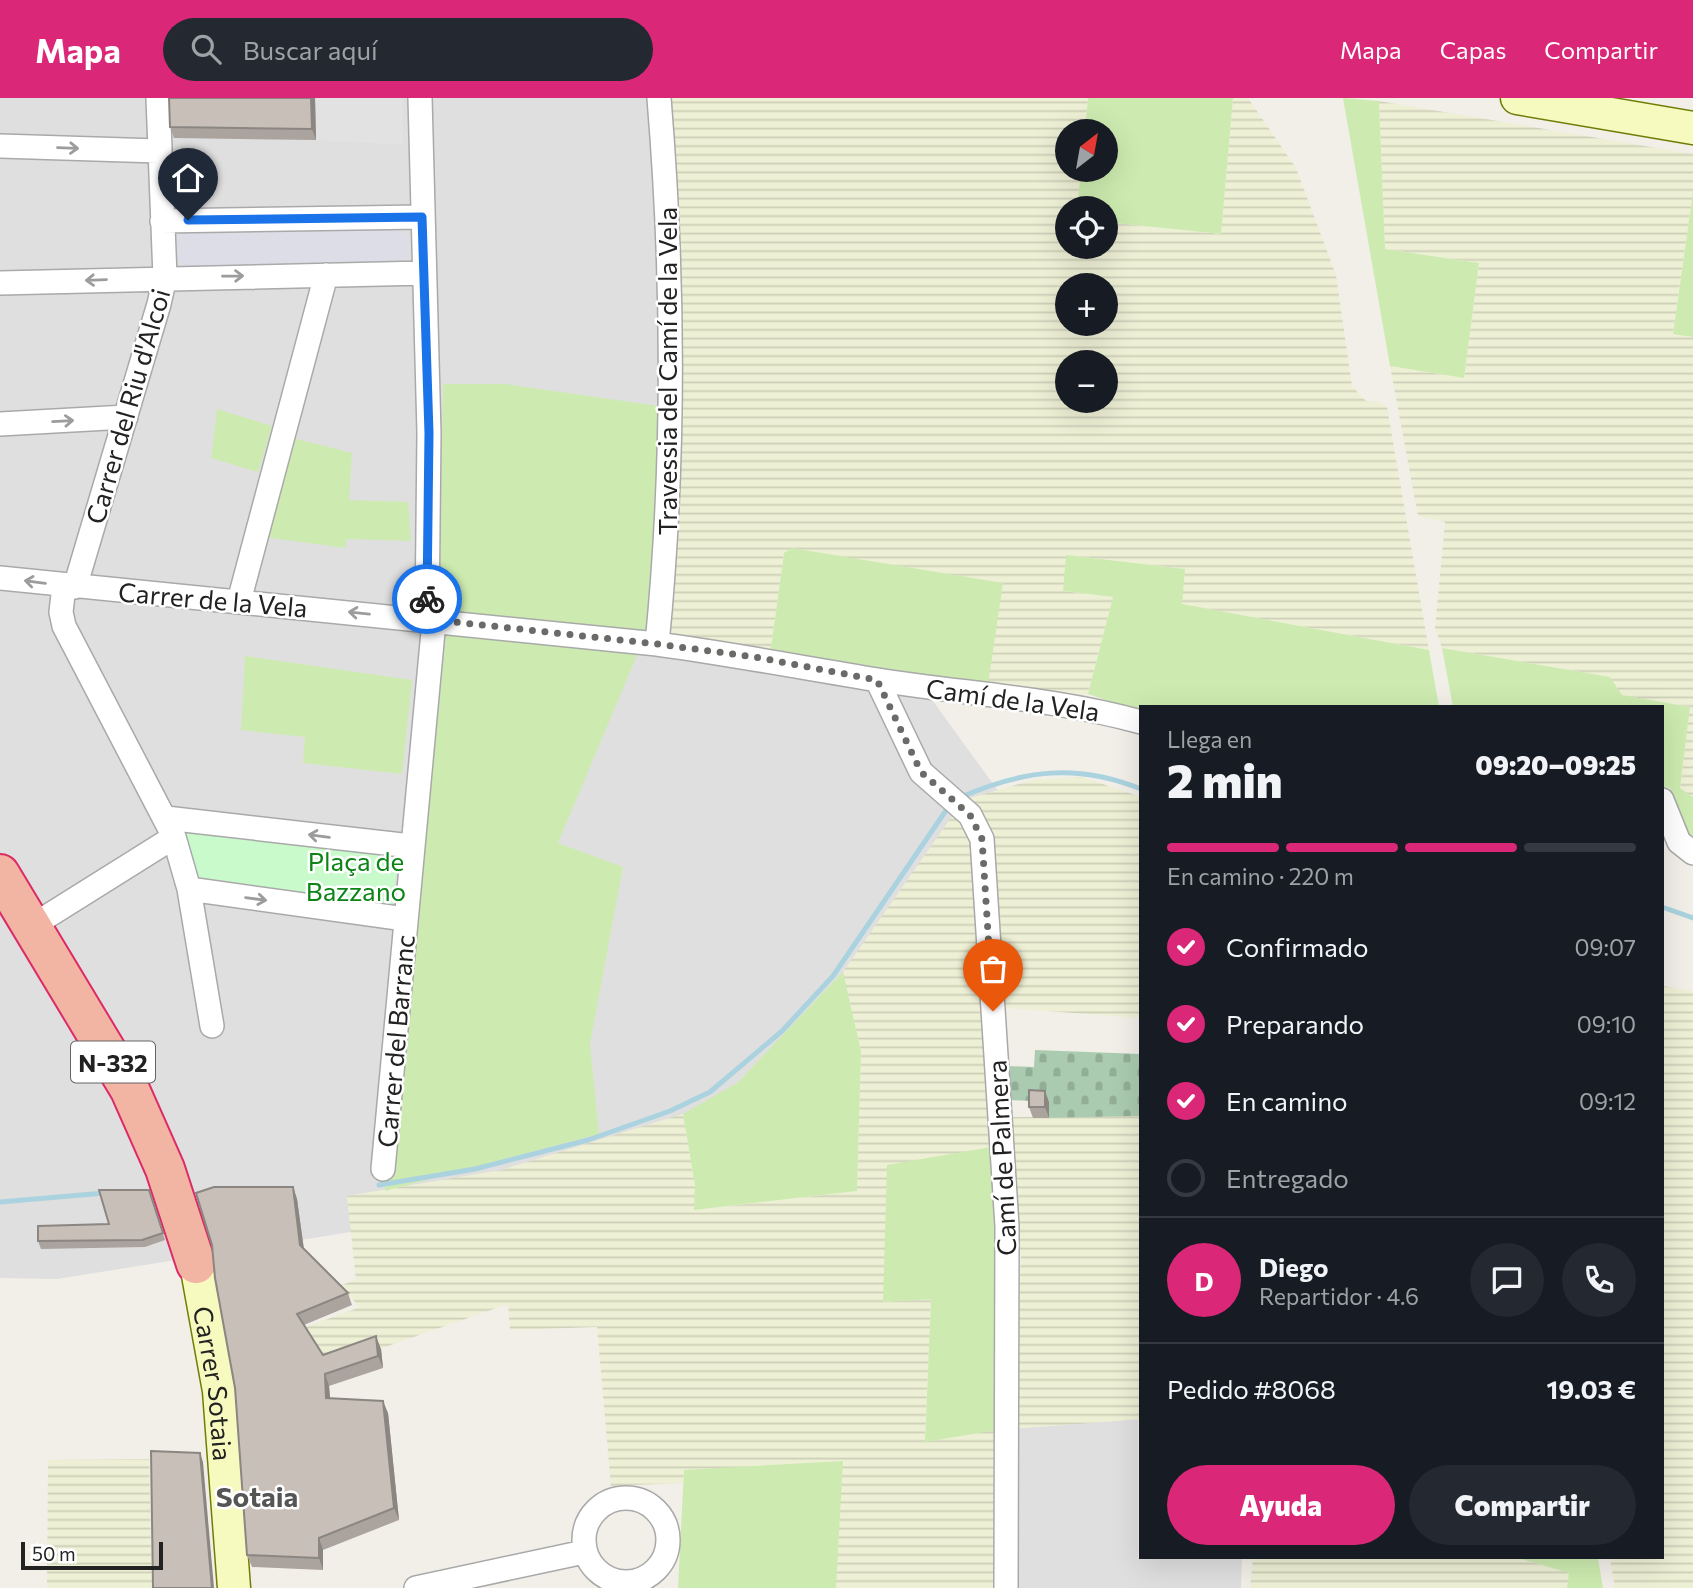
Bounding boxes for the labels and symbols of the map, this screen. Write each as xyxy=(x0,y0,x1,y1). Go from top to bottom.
north arrow xyxy=(1055,119,1118,182)
one-way arrow xyxy=(56,142,79,155)
pin xyxy=(158,148,218,220)
street label: Travessia del Camí de la Vela xyxy=(651,207,682,535)
one-way arrow xyxy=(221,269,244,283)
one-way arrow xyxy=(85,273,108,286)
street label: Carrer del Riu d'Alcoi xyxy=(79,285,175,527)
one-way arrow xyxy=(51,414,74,427)
courier xyxy=(392,564,462,634)
street label: Carrer de la Vela xyxy=(117,575,309,623)
one-way arrow xyxy=(24,576,46,589)
one-way arrow xyxy=(348,606,370,619)
street label: Camí de la Vela xyxy=(924,672,1102,726)
one-way arrow xyxy=(308,829,331,842)
park label: Plaça de Bazzano xyxy=(306,845,406,906)
one-way arrow xyxy=(244,892,267,905)
street label: Carrer del Barranc xyxy=(370,933,420,1149)
pin xyxy=(963,939,1023,1011)
road number: N-332 xyxy=(71,1042,155,1082)
street label: Camí de Palmera xyxy=(980,1059,1022,1257)
street label: Carrer Sotaia xyxy=(188,1304,240,1462)
district label: Sotaia xyxy=(216,1479,298,1513)
scale bar xyxy=(21,1539,163,1571)

